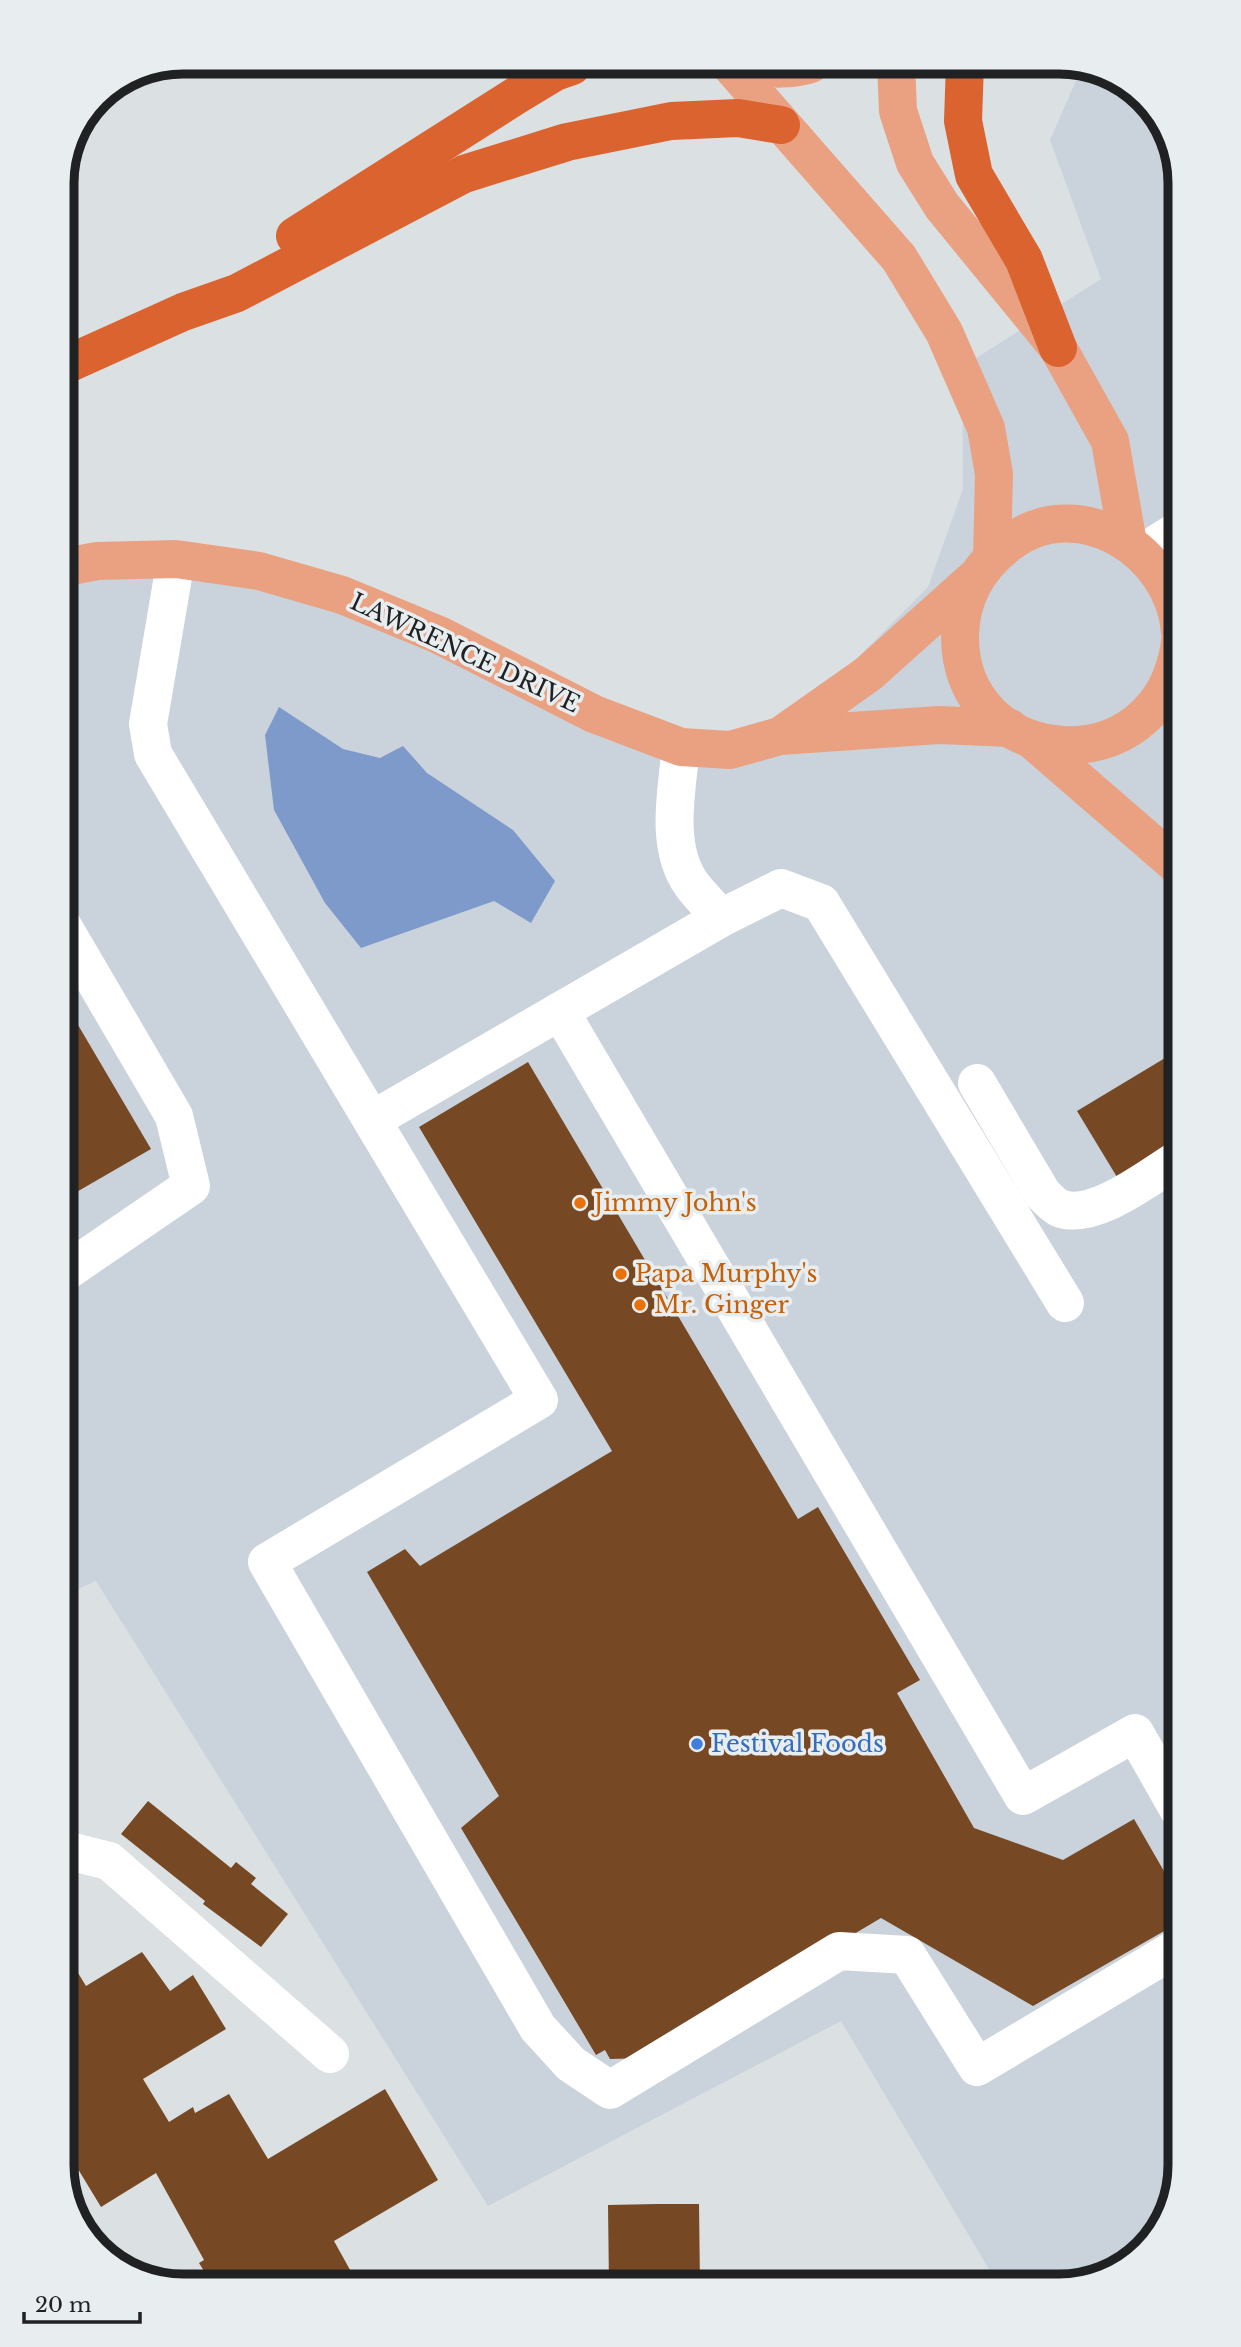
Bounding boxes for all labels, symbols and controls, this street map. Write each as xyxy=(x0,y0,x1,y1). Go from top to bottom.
street label: LAWRENCE DRIVE xyxy=(346,587,585,718)
place label: Jimmy John's xyxy=(591,1188,757,1217)
marker: Jimmy John's xyxy=(572,1195,588,1211)
place label: Papa Murphy's xyxy=(635,1259,817,1288)
marker: Papa Murphy's xyxy=(613,1266,629,1282)
place label: Mr. Ginger xyxy=(654,1290,790,1319)
marker: Mr. Ginger xyxy=(632,1297,648,1313)
place label: Festival Foods xyxy=(711,1729,884,1758)
marker: Festival Foods xyxy=(689,1736,705,1752)
scale bar xyxy=(24,2280,140,2324)
text: 20 m xyxy=(35,2292,92,2318)

